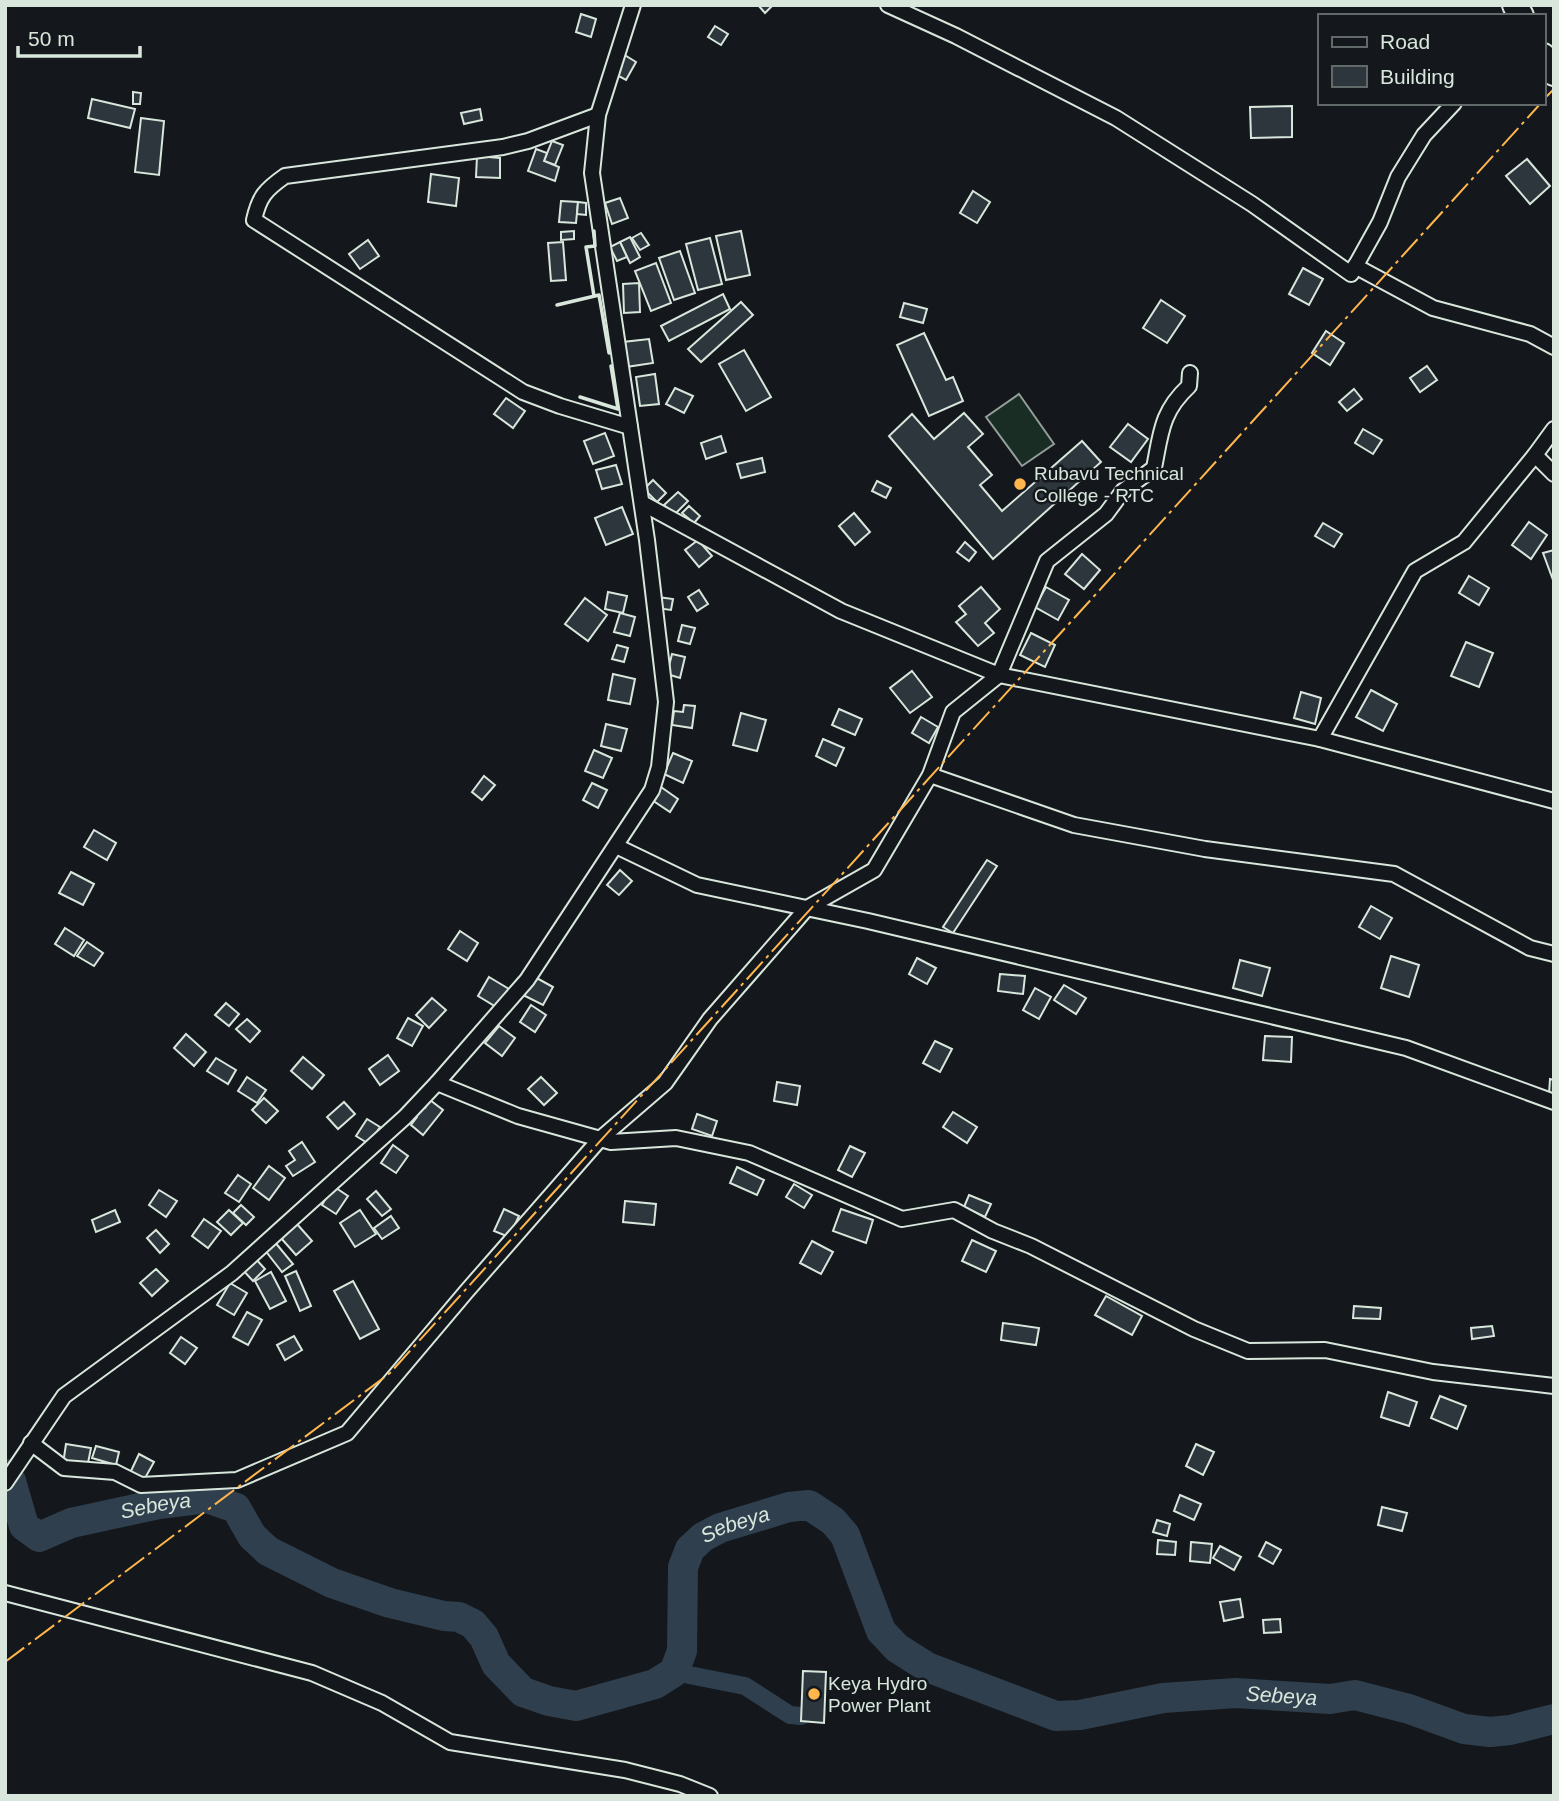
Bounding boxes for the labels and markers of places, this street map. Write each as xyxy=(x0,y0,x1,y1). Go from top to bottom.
place label: Rubavu Technical College - RTC xyxy=(1034,463,1184,506)
marker: Rubavu Technical College - RTC xyxy=(1012,476,1028,492)
place label: Keya Hydro Power Plant xyxy=(828,1673,931,1716)
marker: Keya Hydro Power Plant xyxy=(806,1686,822,1702)

